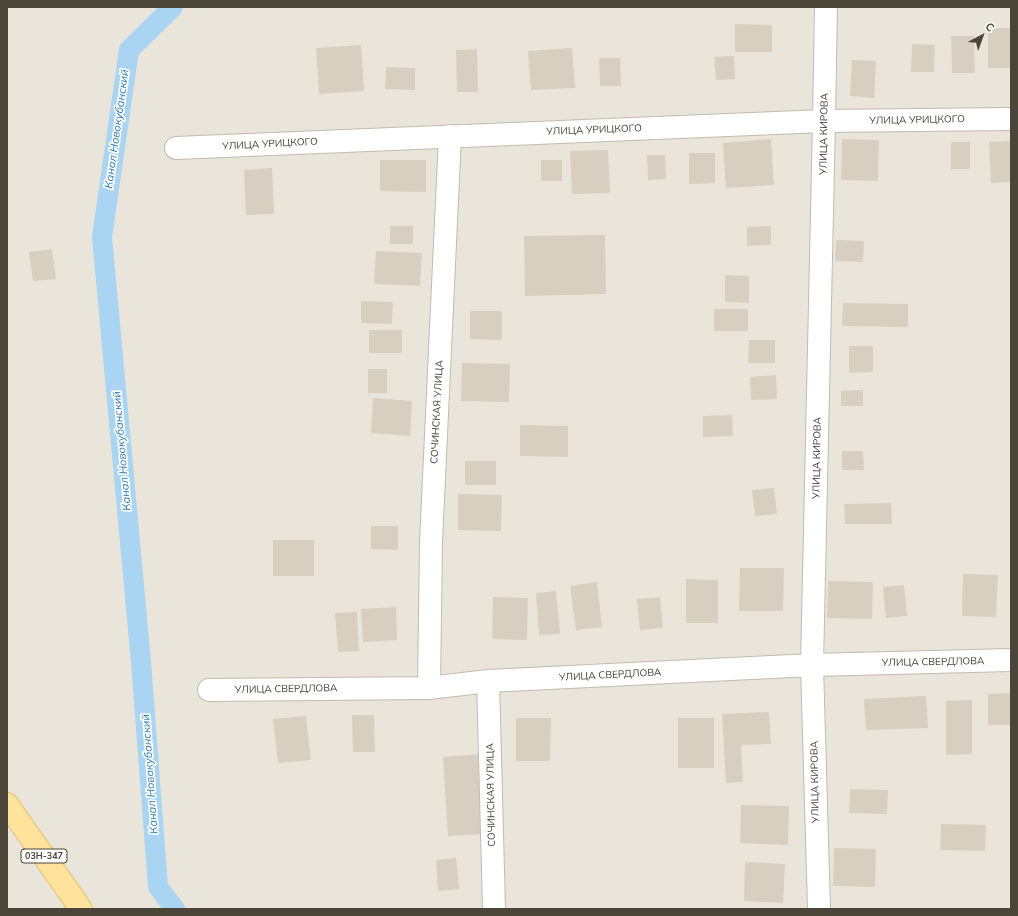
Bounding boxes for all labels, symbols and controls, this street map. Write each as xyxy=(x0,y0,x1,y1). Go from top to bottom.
north arrow xyxy=(962,16,1002,56)
text: С xyxy=(982,19,997,35)
water label: Канал Новокубанский xyxy=(102,69,132,189)
street label: УЛИЦА КИРОВА xyxy=(817,93,831,175)
street label: УЛИЦА УРИЦКОГО xyxy=(869,113,965,127)
street label: УЛИЦА УРИЦКОГО xyxy=(546,122,642,138)
street label: УЛИЦА УРИЦКОГО xyxy=(222,136,318,152)
street label: СОЧИНСКАЯ УЛИЦА xyxy=(428,360,446,464)
water label: Канал Новокубанский xyxy=(110,391,134,511)
street label: УЛИЦА КИРОВА xyxy=(810,417,824,499)
street label: УЛИЦА СВЕРДЛОВА xyxy=(882,655,984,669)
street label: УЛИЦА СВЕРДЛОВА xyxy=(558,666,662,684)
street label: УЛИЦА СВЕРДЛОВА xyxy=(235,682,337,696)
water label: Канал Новокубанский xyxy=(139,714,161,834)
street label: УЛИЦА КИРОВА xyxy=(808,741,822,823)
street label: СОЧИНСКАЯ УЛИЦА xyxy=(484,743,498,847)
road number: 03Н-347 xyxy=(21,849,67,863)

